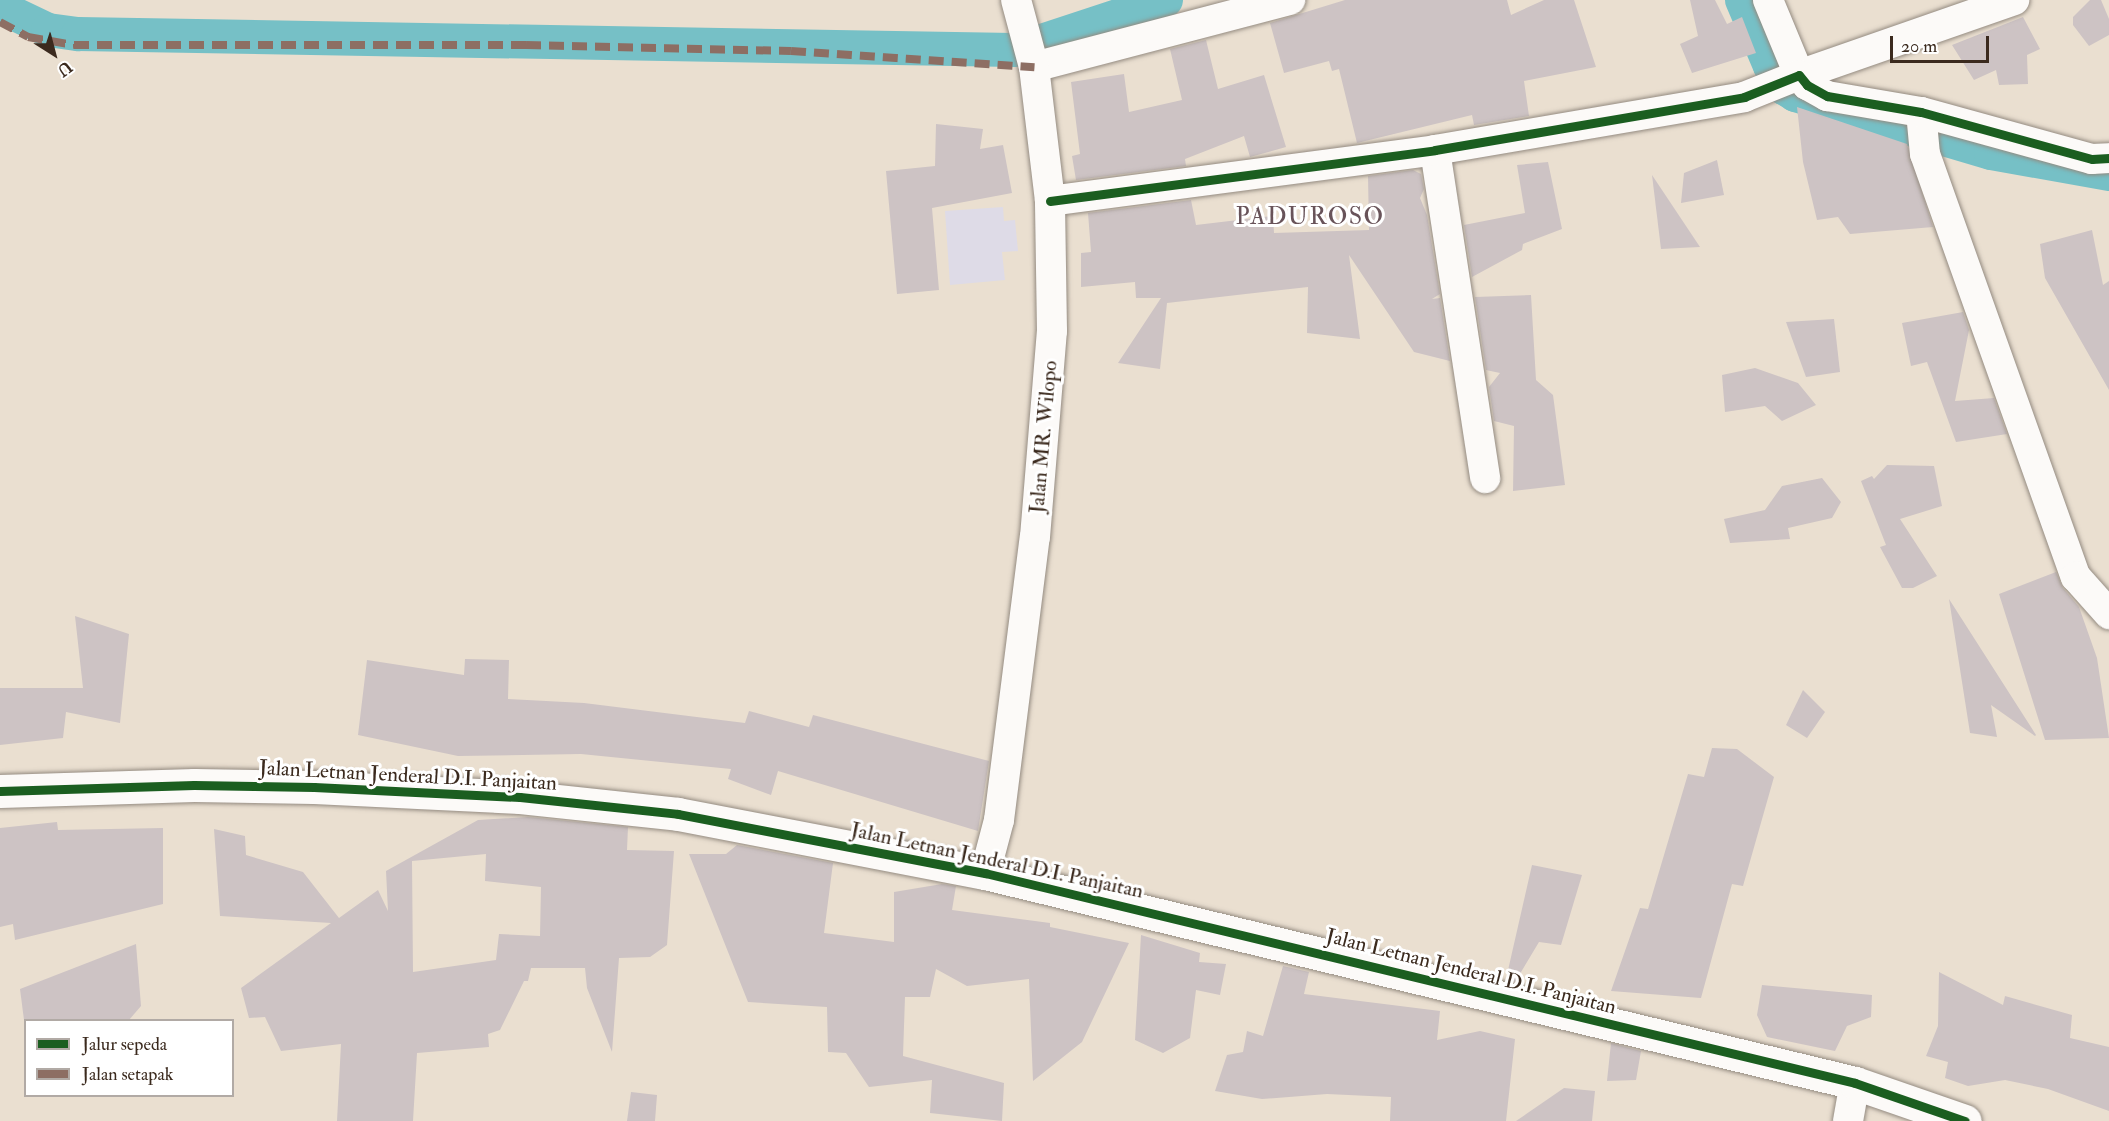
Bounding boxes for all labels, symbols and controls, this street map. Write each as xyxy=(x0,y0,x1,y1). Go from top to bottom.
north arrow xyxy=(24,24,84,84)
scale bar xyxy=(1893,24,1992,62)
text: 20 m xyxy=(1901,35,1937,58)
text: U xyxy=(53,57,76,81)
district label: PADUROSO xyxy=(1235,203,1385,231)
street label: Jalan MR. Wilopo xyxy=(1025,359,1063,515)
street label: Jalan Letnan Jenderal D.I. Panjaitan xyxy=(258,756,558,796)
street label: Jalan Letnan Jenderal D.I. Panjaitan xyxy=(848,818,1146,904)
street label: Jalan Letnan Jenderal D.I. Panjaitan xyxy=(1323,924,1619,1020)
legend xyxy=(24,1019,234,1097)
text: Jalur sepeda xyxy=(82,1033,167,1056)
text: Jalan setapak xyxy=(82,1063,173,1086)

